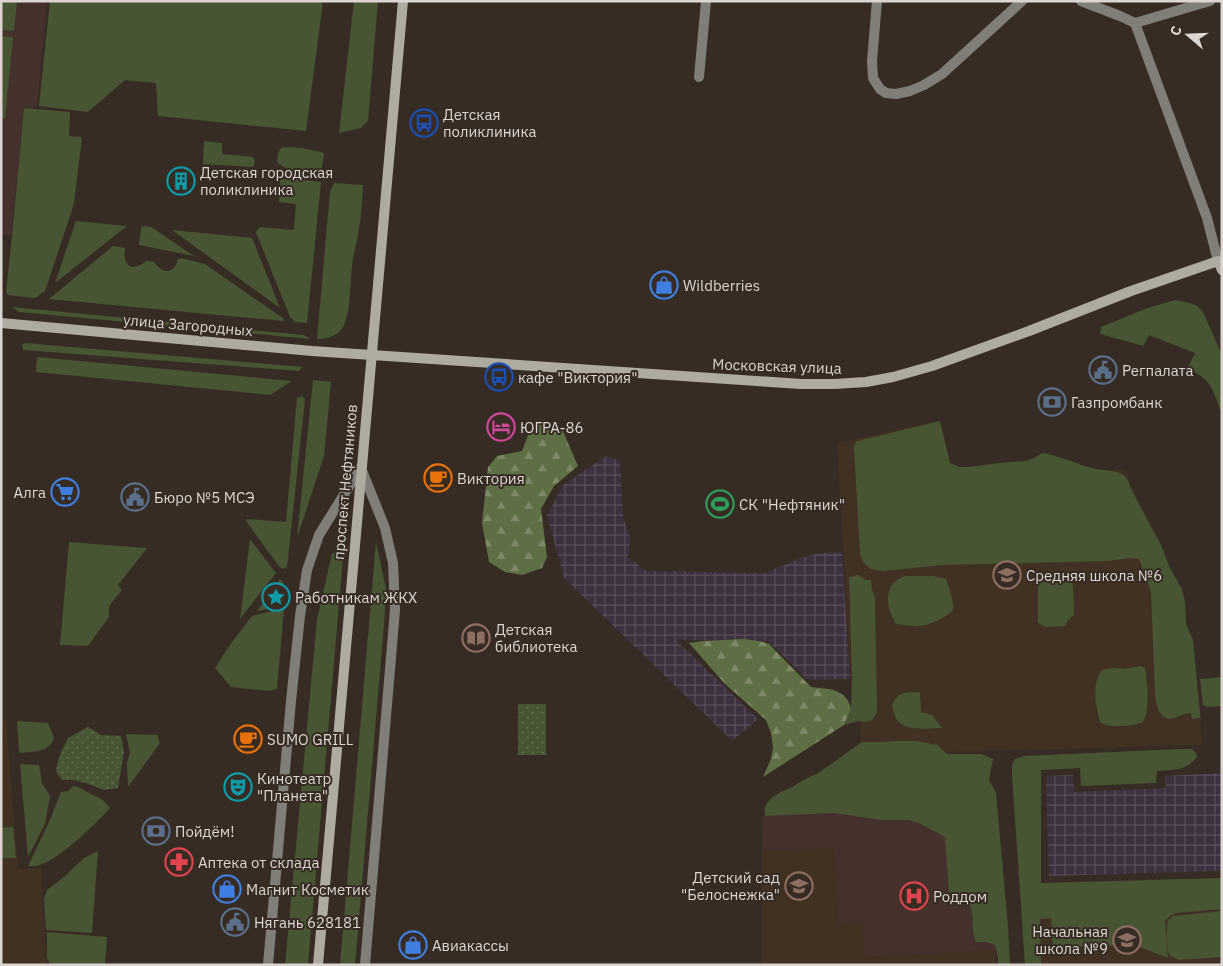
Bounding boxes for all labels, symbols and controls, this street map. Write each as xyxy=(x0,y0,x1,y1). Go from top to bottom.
north arrow xyxy=(1163,10,1213,60)
text: С xyxy=(1166,24,1186,38)
place label: Детская поликлиника xyxy=(443,105,537,141)
bus stop icon: Детская поликлиника xyxy=(409,108,439,138)
place label: Детская городская поликлиника xyxy=(200,163,333,199)
building icon: Детская городская поликлиника xyxy=(166,166,196,196)
shop icon: Wildberries xyxy=(649,270,679,300)
place label: Wildberries xyxy=(683,276,760,295)
street label: улица Загородных xyxy=(122,310,254,340)
street label: Московская улица xyxy=(712,354,842,378)
public building icon: Регпалата xyxy=(1088,355,1118,385)
place label: Регпалата xyxy=(1122,361,1193,380)
bus stop icon: кафе "Виктория" xyxy=(484,362,514,392)
place label: кафе "Виктория" xyxy=(518,368,637,387)
bank icon: Газпромбанк xyxy=(1037,387,1067,417)
place label: Газпромбанк xyxy=(1071,393,1162,412)
street label: проспект Нефтяников xyxy=(329,403,361,561)
hotel icon: ЮГРА-86 xyxy=(486,412,516,442)
place label: ЮГРА-86 xyxy=(520,418,584,437)
cafe icon: Виктория xyxy=(423,463,453,493)
place label: Виктория xyxy=(457,469,525,488)
supermarket icon: Алга xyxy=(50,477,80,507)
public building icon: Бюро №5 МСЭ xyxy=(120,482,150,512)
place label: Алга xyxy=(13,483,46,502)
place label: Бюро №5 МСЭ xyxy=(154,488,255,507)
sports icon: СК "Нефтяник" xyxy=(705,489,735,519)
place label: СК "Нефтяник" xyxy=(739,495,845,514)
school or university icon: Средняя школа №6 xyxy=(992,560,1022,590)
place label: Средняя школа №6 xyxy=(1026,566,1162,585)
place icon: Работникам ЖКХ xyxy=(261,582,291,612)
place label: Работникам ЖКХ xyxy=(295,588,417,607)
place label: Детская библиотека xyxy=(495,620,577,656)
library icon: Детская библиотека xyxy=(461,623,491,653)
cafe icon: SUMO GRILL xyxy=(233,724,263,754)
place label: SUMO GRILL xyxy=(267,730,354,749)
place label: Кинотеатр "Планета" xyxy=(257,769,331,805)
theatre icon: Кинотеатр "Планета" xyxy=(223,772,253,802)
bank icon: Пойдём! xyxy=(141,816,171,846)
place label: Пойдём! xyxy=(175,822,235,841)
pharmacy icon: Аптека от склада xyxy=(164,847,194,877)
place label: Аптека от склада xyxy=(198,853,319,872)
place label: Детский сад "Белоснежка" xyxy=(681,868,780,904)
school or university icon: Детский сад "Белоснежка" xyxy=(784,871,814,901)
shop icon: Магнит Косметик xyxy=(212,874,242,904)
place label: Магнит Косметик xyxy=(246,880,369,899)
hospital icon: Роддом xyxy=(899,881,929,911)
place label: Роддом xyxy=(933,887,987,906)
public building icon: Нягань 628181 xyxy=(220,907,250,937)
place label: Нягань 628181 xyxy=(254,913,361,932)
place label: Начальная школа №9 xyxy=(1032,922,1108,958)
school or university icon: Начальная школа №9 xyxy=(1112,925,1142,955)
shop icon: Авиакассы xyxy=(398,930,428,960)
place label: Авиакассы xyxy=(432,936,509,955)

